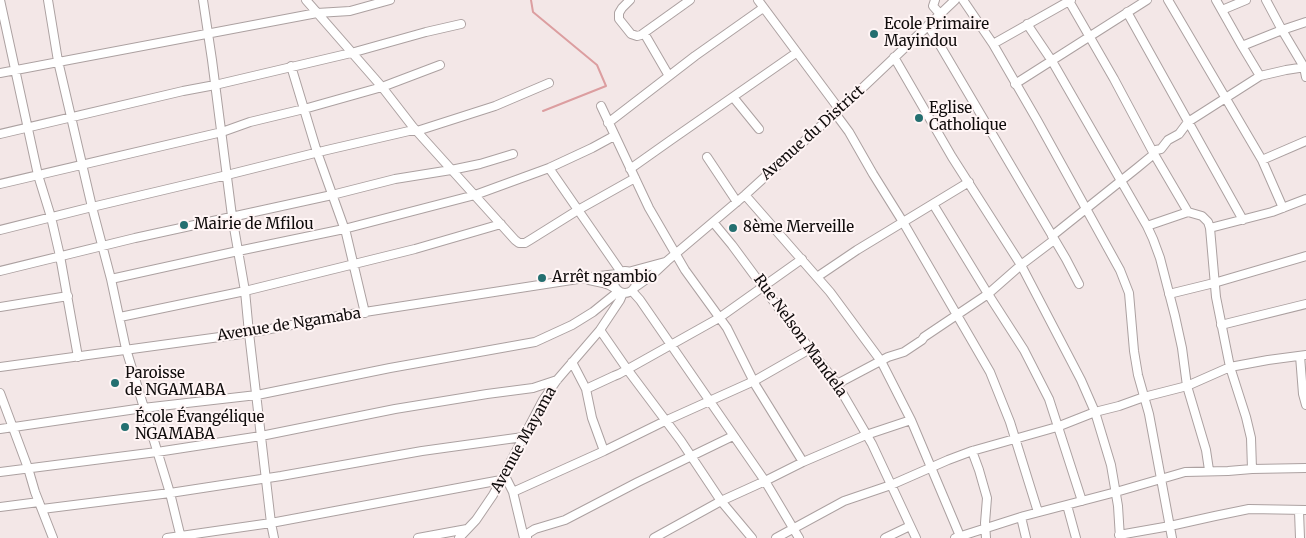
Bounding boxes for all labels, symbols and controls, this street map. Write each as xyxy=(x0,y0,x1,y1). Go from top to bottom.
place label: Ecole Primaire Mayindou xyxy=(884,16,989,51)
marker: Ecole Primaire Mayindou xyxy=(868,28,880,40)
street label: Avenue du District xyxy=(758,82,868,184)
place label: Eglise Catholique xyxy=(929,100,1007,135)
marker: Eglise Catholique xyxy=(913,112,925,124)
place label: Mairie de Mfilou xyxy=(194,216,314,234)
marker: Mairie de Mfilou xyxy=(178,219,190,231)
place label: 8ème Merveille xyxy=(743,219,854,237)
marker: 8ème Merveille xyxy=(727,222,739,234)
place label: Arrêt ngambio xyxy=(552,269,657,287)
street label: Rue Nelson Mandela xyxy=(750,271,850,401)
marker: Arrêt ngambio xyxy=(536,272,548,284)
street label: Avenue de Ngamaba xyxy=(216,305,362,345)
place label: Paroisse de NGAMABA xyxy=(125,365,225,400)
marker: Paroisse de NGAMABA xyxy=(109,377,121,389)
street label: Avenue Mayama xyxy=(487,384,561,496)
place label: École Évangélique NGAMABA xyxy=(135,409,264,444)
marker: École Évangélique NGAMABA xyxy=(119,421,131,433)

